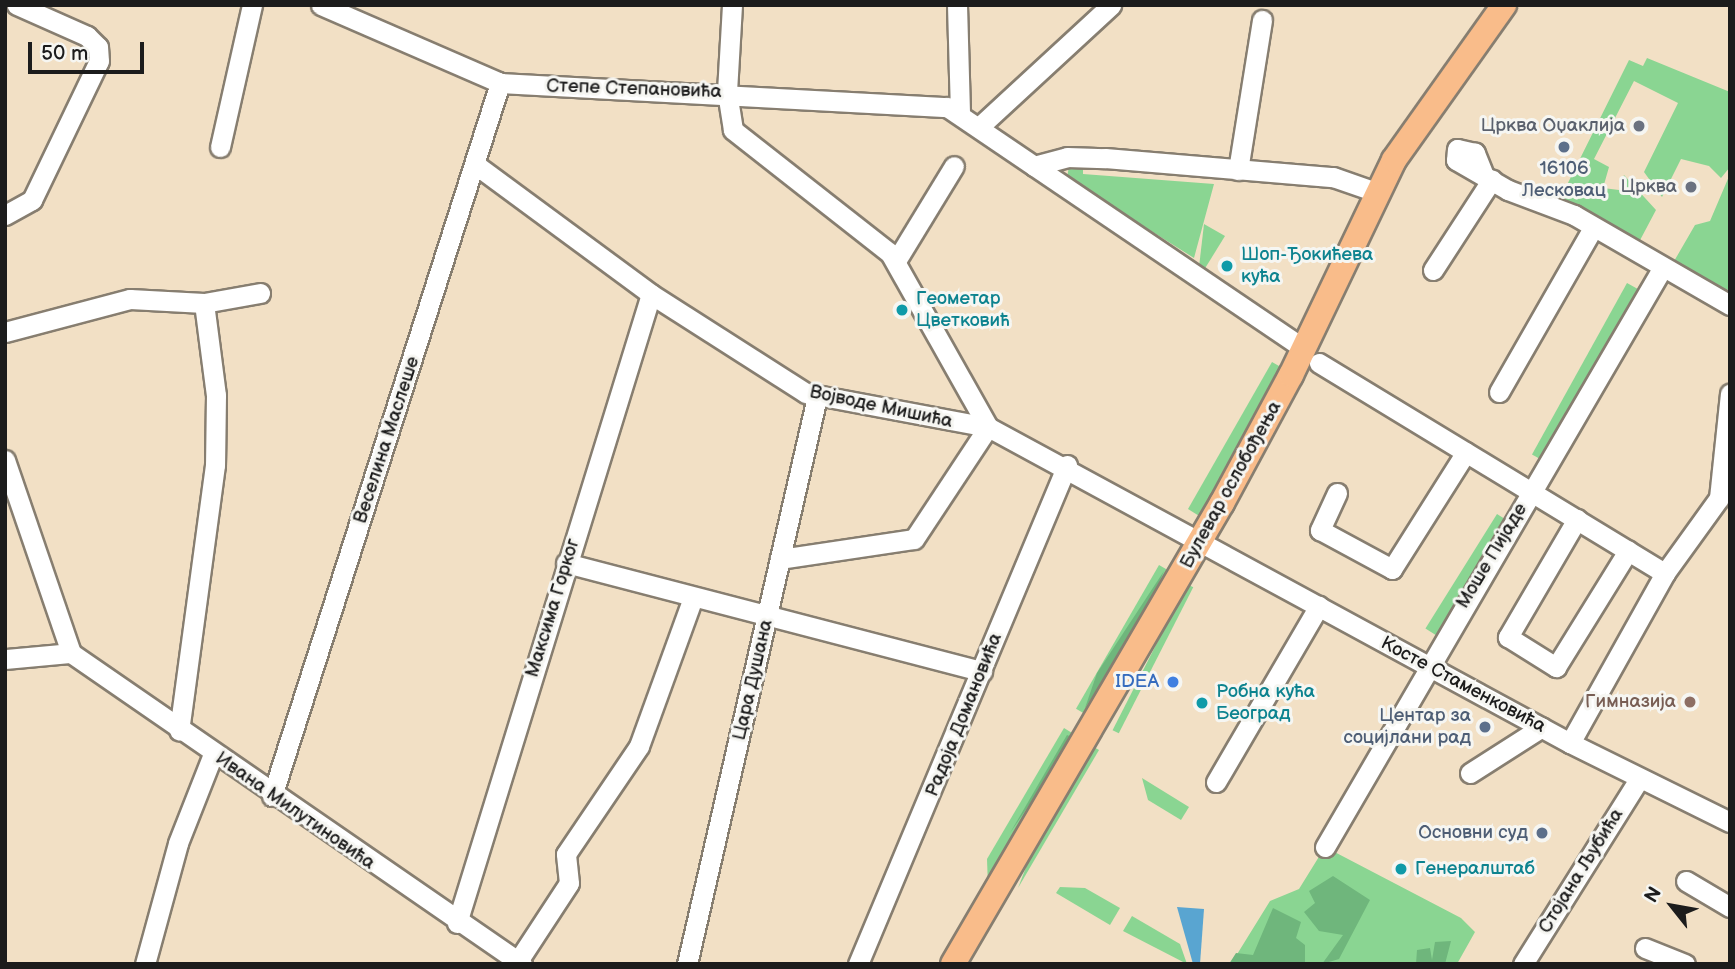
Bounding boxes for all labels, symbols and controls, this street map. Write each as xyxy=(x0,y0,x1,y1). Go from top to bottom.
scale bar xyxy=(32,28,147,72)
text: 50 m xyxy=(41,41,88,66)
street label: Степе Степановића xyxy=(546,75,722,103)
place label: Црква Оџаклија xyxy=(1481,115,1625,137)
marker: Црква Оџаклија xyxy=(1631,118,1647,134)
marker: 16106 Лесковац xyxy=(1556,139,1572,155)
place label: 16106 Лесковац xyxy=(1522,158,1606,202)
place label: Црква xyxy=(1620,176,1677,198)
marker: Црква xyxy=(1683,179,1699,195)
place label: Шоп-Ђокићева кућа xyxy=(1241,244,1373,288)
marker: Шоп-Ђокићева кућа xyxy=(1219,258,1235,274)
place label: Геометар Цветковић xyxy=(916,288,1010,332)
marker: Геометар Цветковић xyxy=(894,302,910,318)
street label: Веселина Маслеше xyxy=(349,354,425,526)
street label: Војводе Мишића xyxy=(808,381,954,433)
street label: Булевар ослобођења xyxy=(1176,397,1286,573)
street label: Моше Пијаде xyxy=(1452,499,1532,613)
street label: Максима Горког xyxy=(521,536,585,680)
street label: Цара Душана xyxy=(728,618,778,742)
street label: Радоја Домановића xyxy=(921,630,1007,800)
street label: Косте Стаменковића xyxy=(1377,632,1549,738)
place label: IDEA xyxy=(1115,671,1159,693)
marker: IDEA xyxy=(1165,674,1181,690)
place label: Робна кућа Београд xyxy=(1216,681,1315,725)
place label: Гимназија xyxy=(1585,691,1676,713)
marker: Гимназија xyxy=(1682,694,1698,710)
marker: Робна кућа Београд xyxy=(1194,695,1210,711)
place label: Центар за социјлани рад xyxy=(1344,705,1471,749)
marker: Центар за социјлани рад xyxy=(1477,719,1493,735)
street label: Ивана Милутиновића xyxy=(211,747,379,875)
street label: Стојана Љубића xyxy=(1534,805,1628,937)
place label: Основни суд xyxy=(1418,822,1528,844)
marker: Основни суд xyxy=(1534,825,1550,841)
place label: Генералштаб xyxy=(1415,858,1535,880)
marker: Генералштаб xyxy=(1393,861,1409,877)
north arrow xyxy=(1637,871,1707,941)
text: N xyxy=(1640,883,1667,907)

